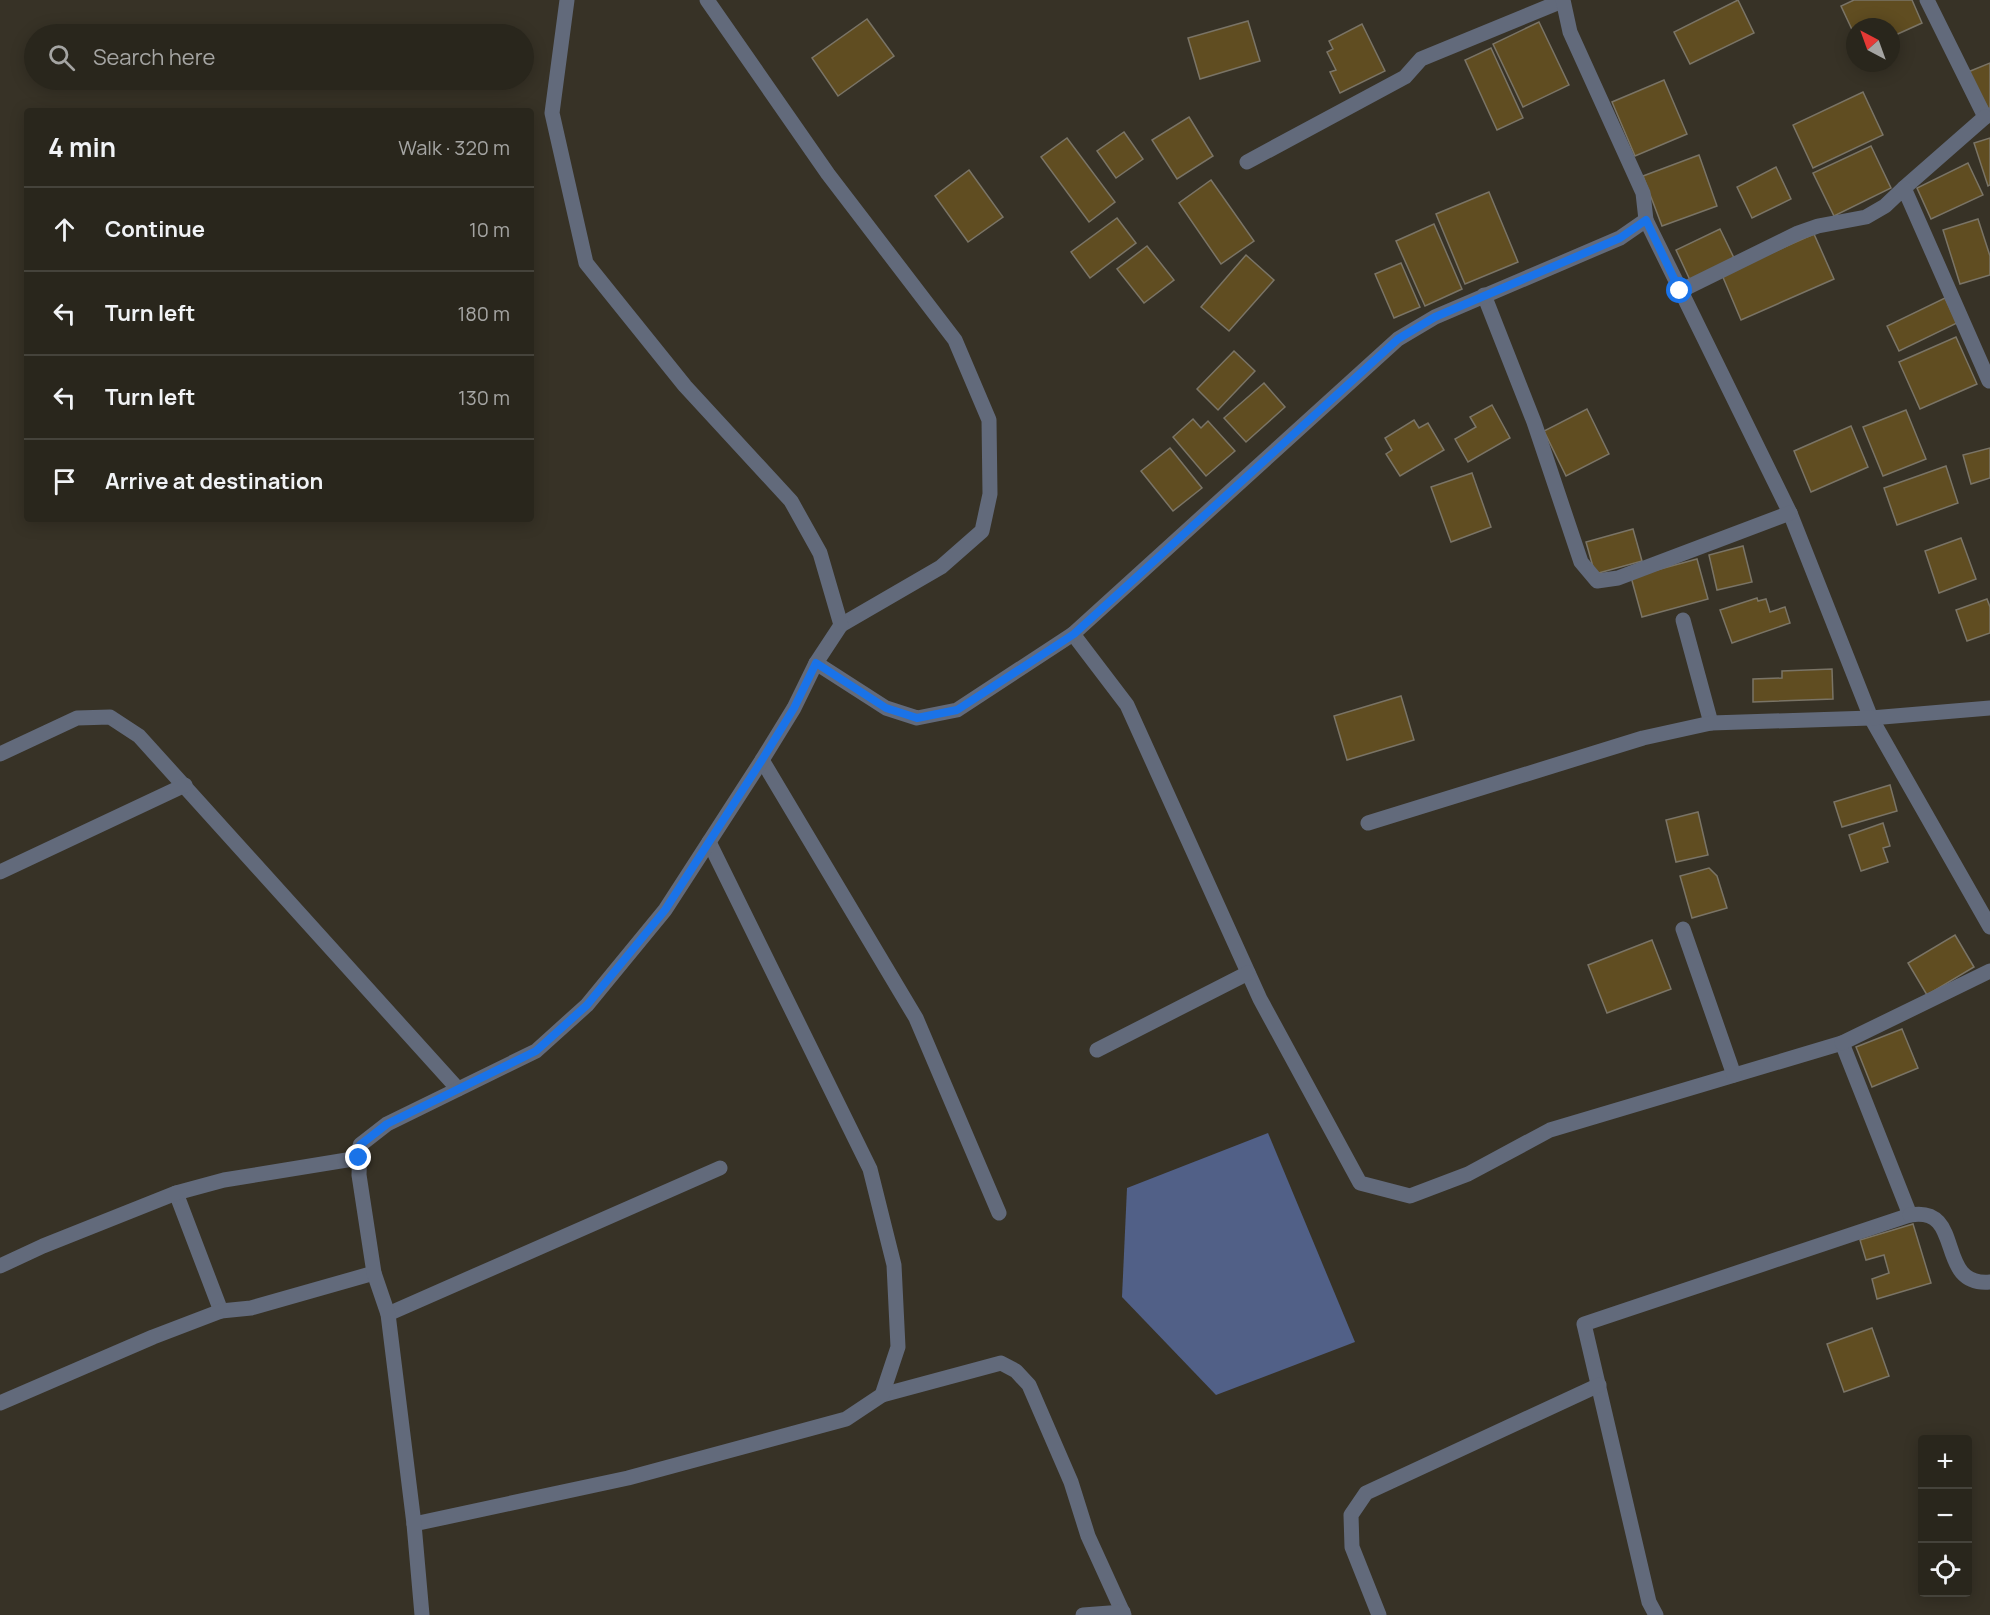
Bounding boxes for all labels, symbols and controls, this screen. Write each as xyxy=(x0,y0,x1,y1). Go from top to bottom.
north arrow xyxy=(1846,18,1900,72)
search box xyxy=(24,24,534,90)
icon: search xyxy=(45,41,78,74)
text: Search here xyxy=(93,42,215,72)
text: 4 min xyxy=(48,129,116,165)
text: Walk · 320 m xyxy=(398,134,510,161)
icon: ahead xyxy=(48,213,81,246)
text: Continue xyxy=(105,214,205,244)
text: 10 m xyxy=(469,216,510,243)
route start xyxy=(1666,277,1692,303)
icon: left xyxy=(48,297,81,330)
text: Turn left xyxy=(105,298,195,328)
text: 180 m xyxy=(457,300,510,327)
icon: left xyxy=(48,381,81,414)
text: Turn left xyxy=(105,382,195,412)
text: 130 m xyxy=(458,384,510,411)
icon: arrive xyxy=(48,465,81,498)
text: Arrive at destination xyxy=(105,466,323,496)
route end xyxy=(345,1144,371,1170)
map controls xyxy=(1918,1435,1972,1597)
button: + xyxy=(1918,1435,1972,1489)
button: − xyxy=(1918,1489,1972,1543)
button: locate xyxy=(1918,1543,1972,1597)

